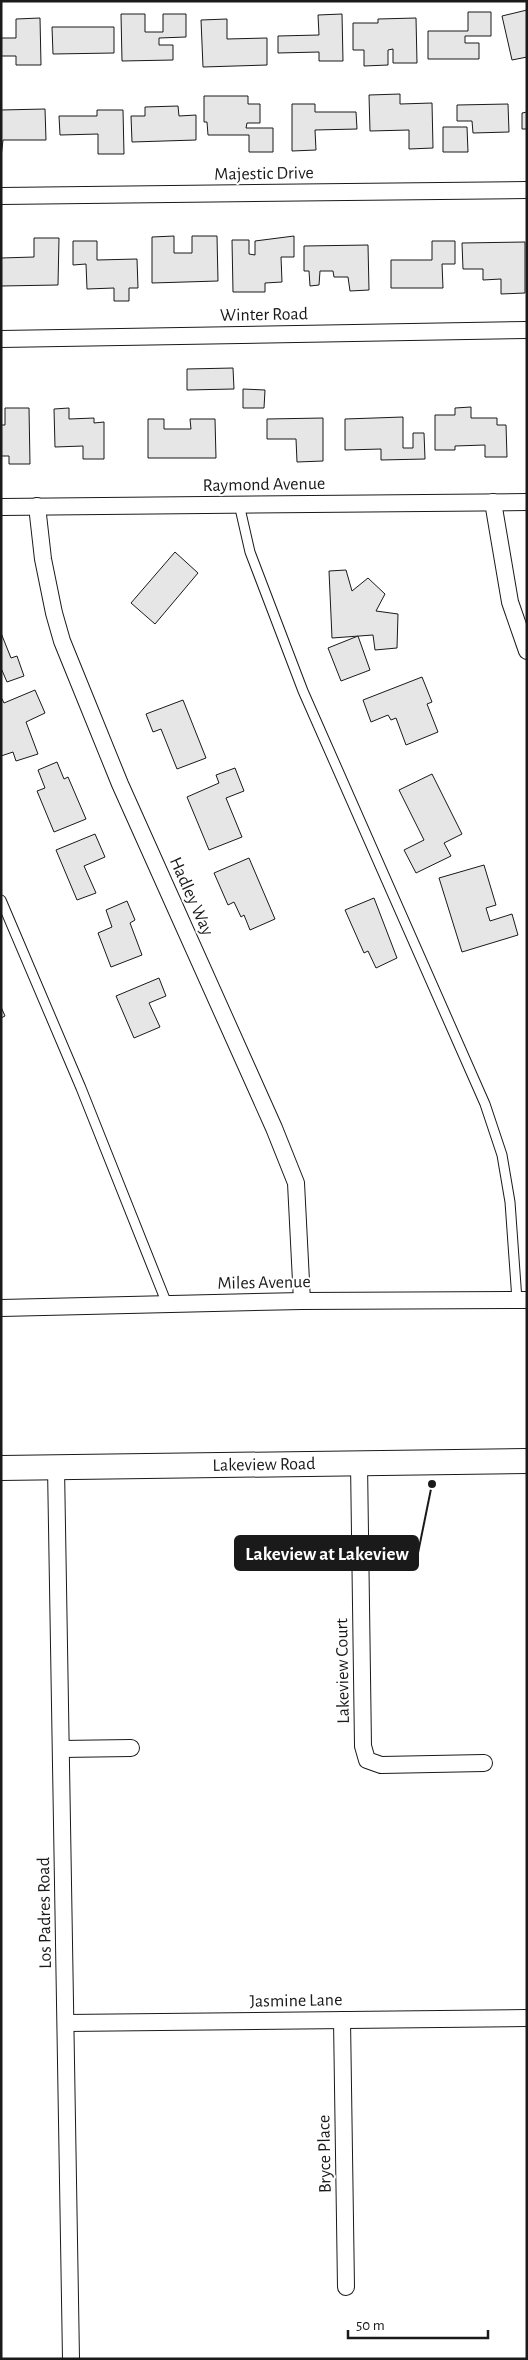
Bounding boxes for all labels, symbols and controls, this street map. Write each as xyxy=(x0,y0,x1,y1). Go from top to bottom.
street label: Majestic Drive xyxy=(214,164,314,184)
street label: Winter Road xyxy=(220,305,308,325)
street label: Raymond Avenue xyxy=(203,475,325,495)
street label: Hadley Way xyxy=(166,854,216,939)
street label: Miles Avenue xyxy=(217,1273,311,1293)
street label: Lakeview Road xyxy=(212,1455,316,1475)
callout: Lakeview at Lakeview xyxy=(235,1536,418,1570)
text: Lakeview at Lakeview xyxy=(245,1545,409,1564)
street label: Lakeview Court xyxy=(333,1618,353,1724)
street label: Los Padres Road xyxy=(35,1857,55,1969)
street label: Jasmine Lane xyxy=(250,1991,343,2011)
street label: Bryce Place xyxy=(315,2115,335,2193)
scale bar xyxy=(348,2308,488,2340)
text: 50 m xyxy=(356,2318,385,2333)

